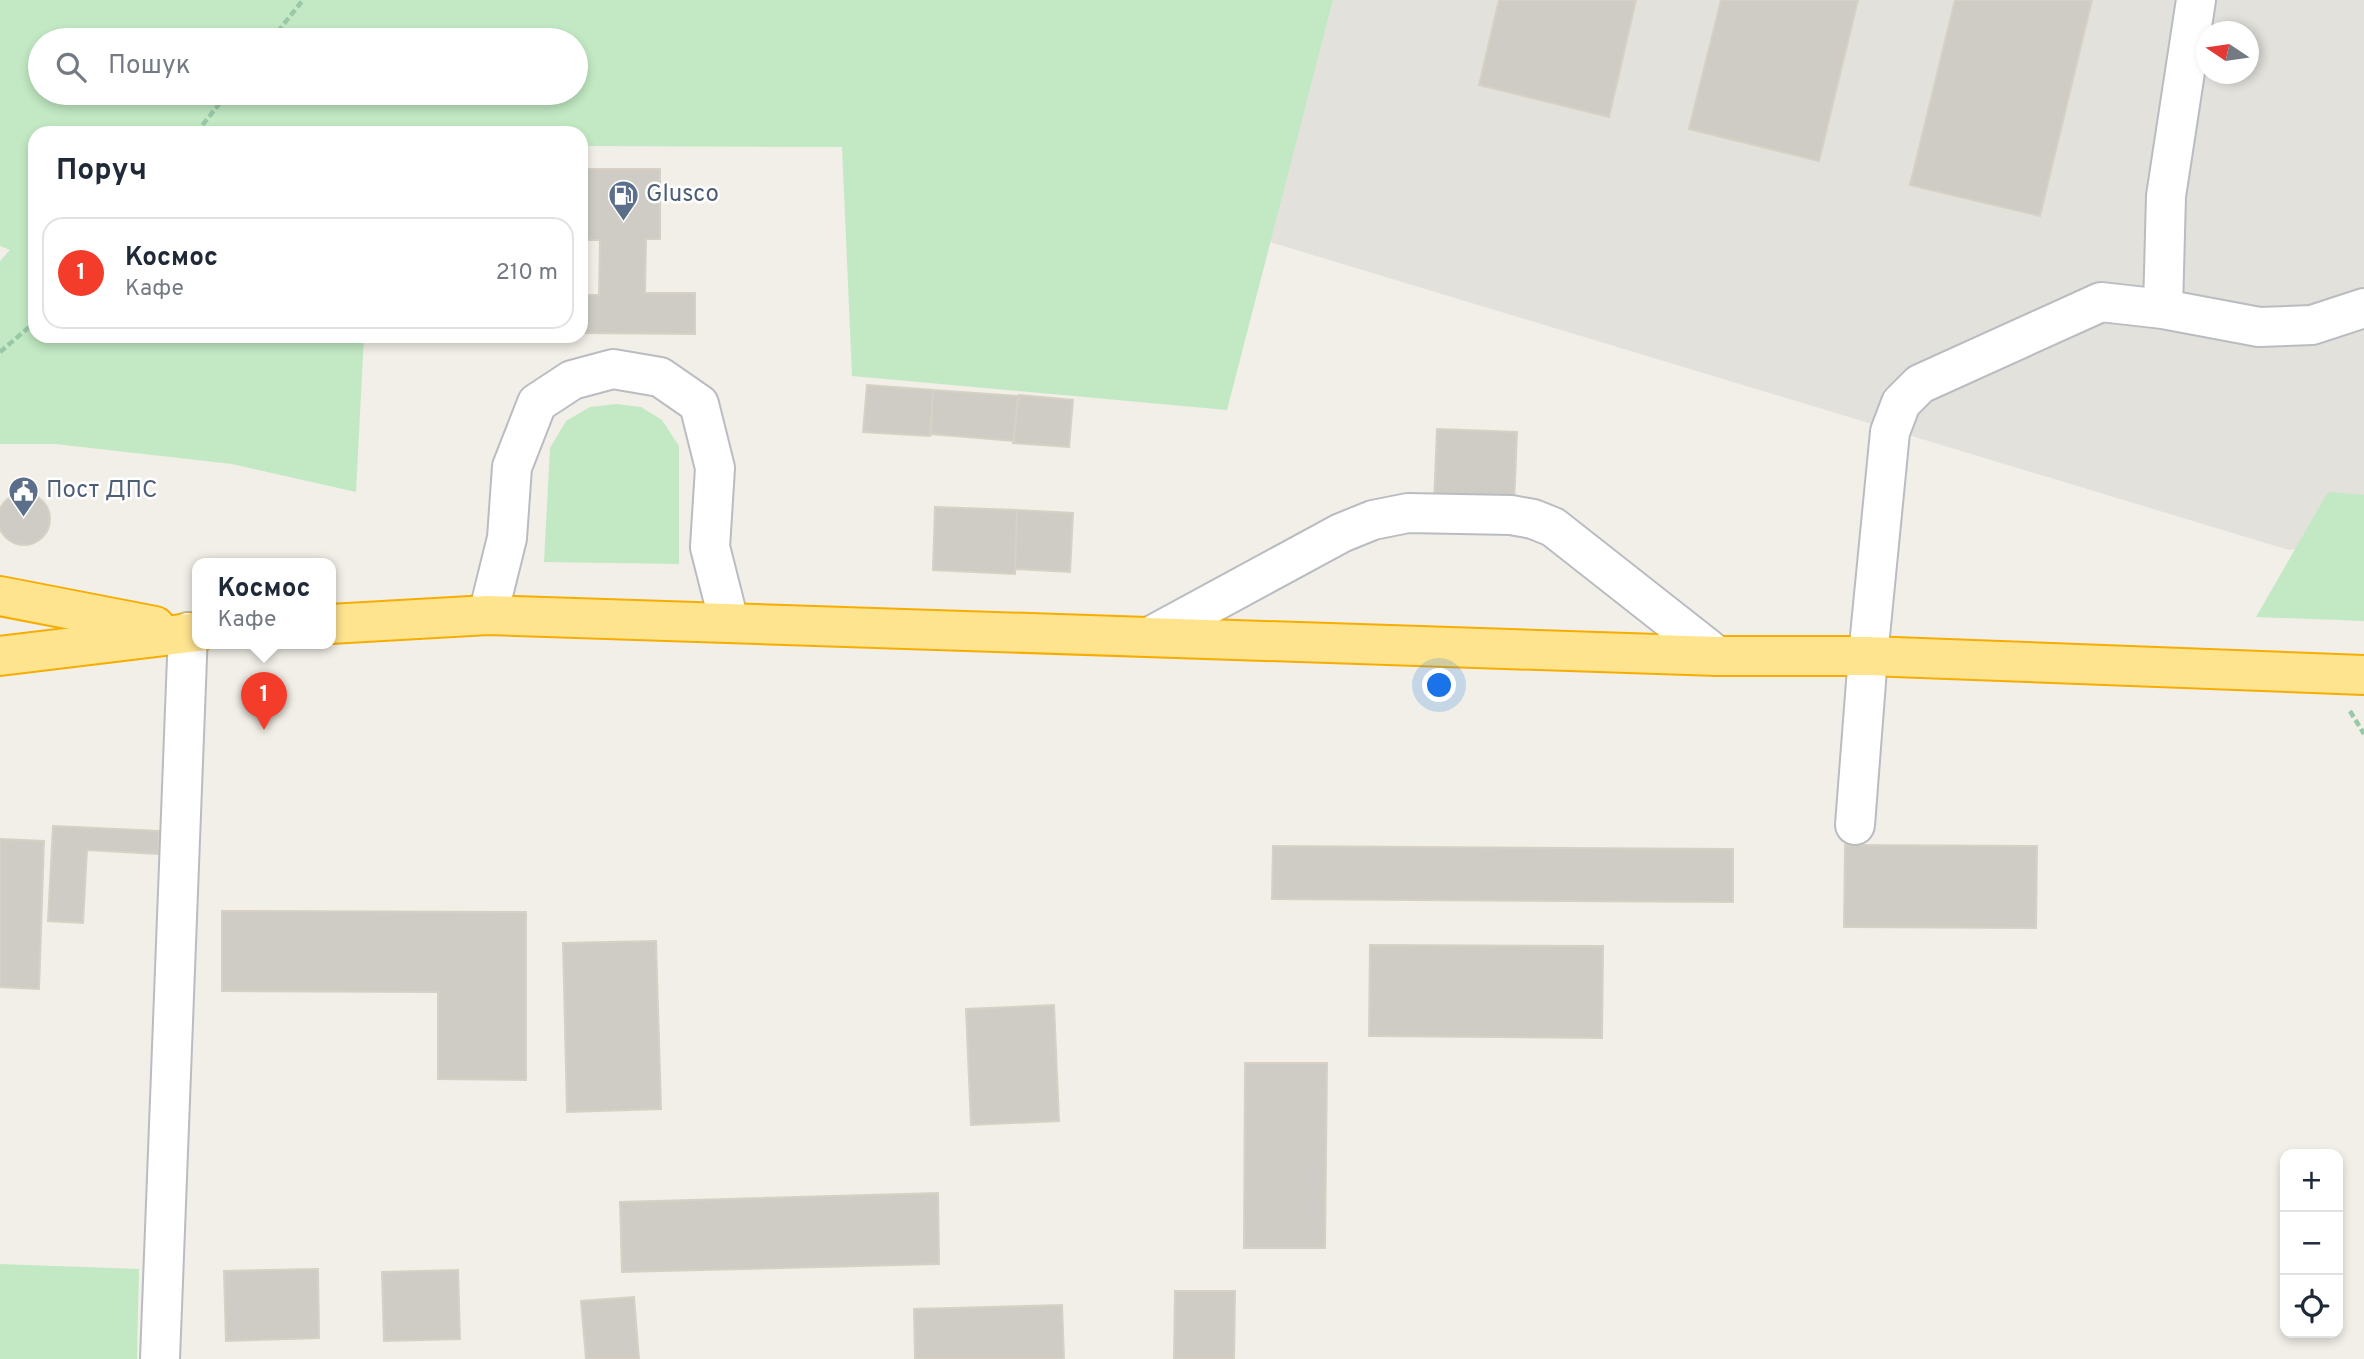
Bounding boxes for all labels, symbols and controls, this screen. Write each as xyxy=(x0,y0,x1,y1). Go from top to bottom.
north arrow xyxy=(2196,21,2259,84)
search box xyxy=(28,28,588,105)
icon: search xyxy=(52,48,90,86)
text: Пошук xyxy=(108,50,191,83)
text: Поруч xyxy=(56,153,147,190)
fuel station icon: Glusco xyxy=(606,178,640,222)
place label: Glusco xyxy=(646,180,719,210)
text: Космос xyxy=(125,242,218,275)
text: 1 xyxy=(76,259,86,288)
text: 210 m xyxy=(496,259,558,288)
text: Кафе xyxy=(125,275,184,304)
public building icon: Пост ДПС xyxy=(6,474,40,518)
place label: Пост ДПС xyxy=(46,476,158,506)
popup xyxy=(192,558,336,649)
text: Космос xyxy=(217,573,311,606)
text: Кафе xyxy=(217,606,276,635)
your location xyxy=(1422,668,1456,702)
pin: 1 xyxy=(241,672,287,730)
map controls xyxy=(2280,1149,2343,1338)
button: + xyxy=(2280,1149,2343,1212)
button: − xyxy=(2280,1212,2343,1275)
button: locate xyxy=(2280,1275,2343,1338)

